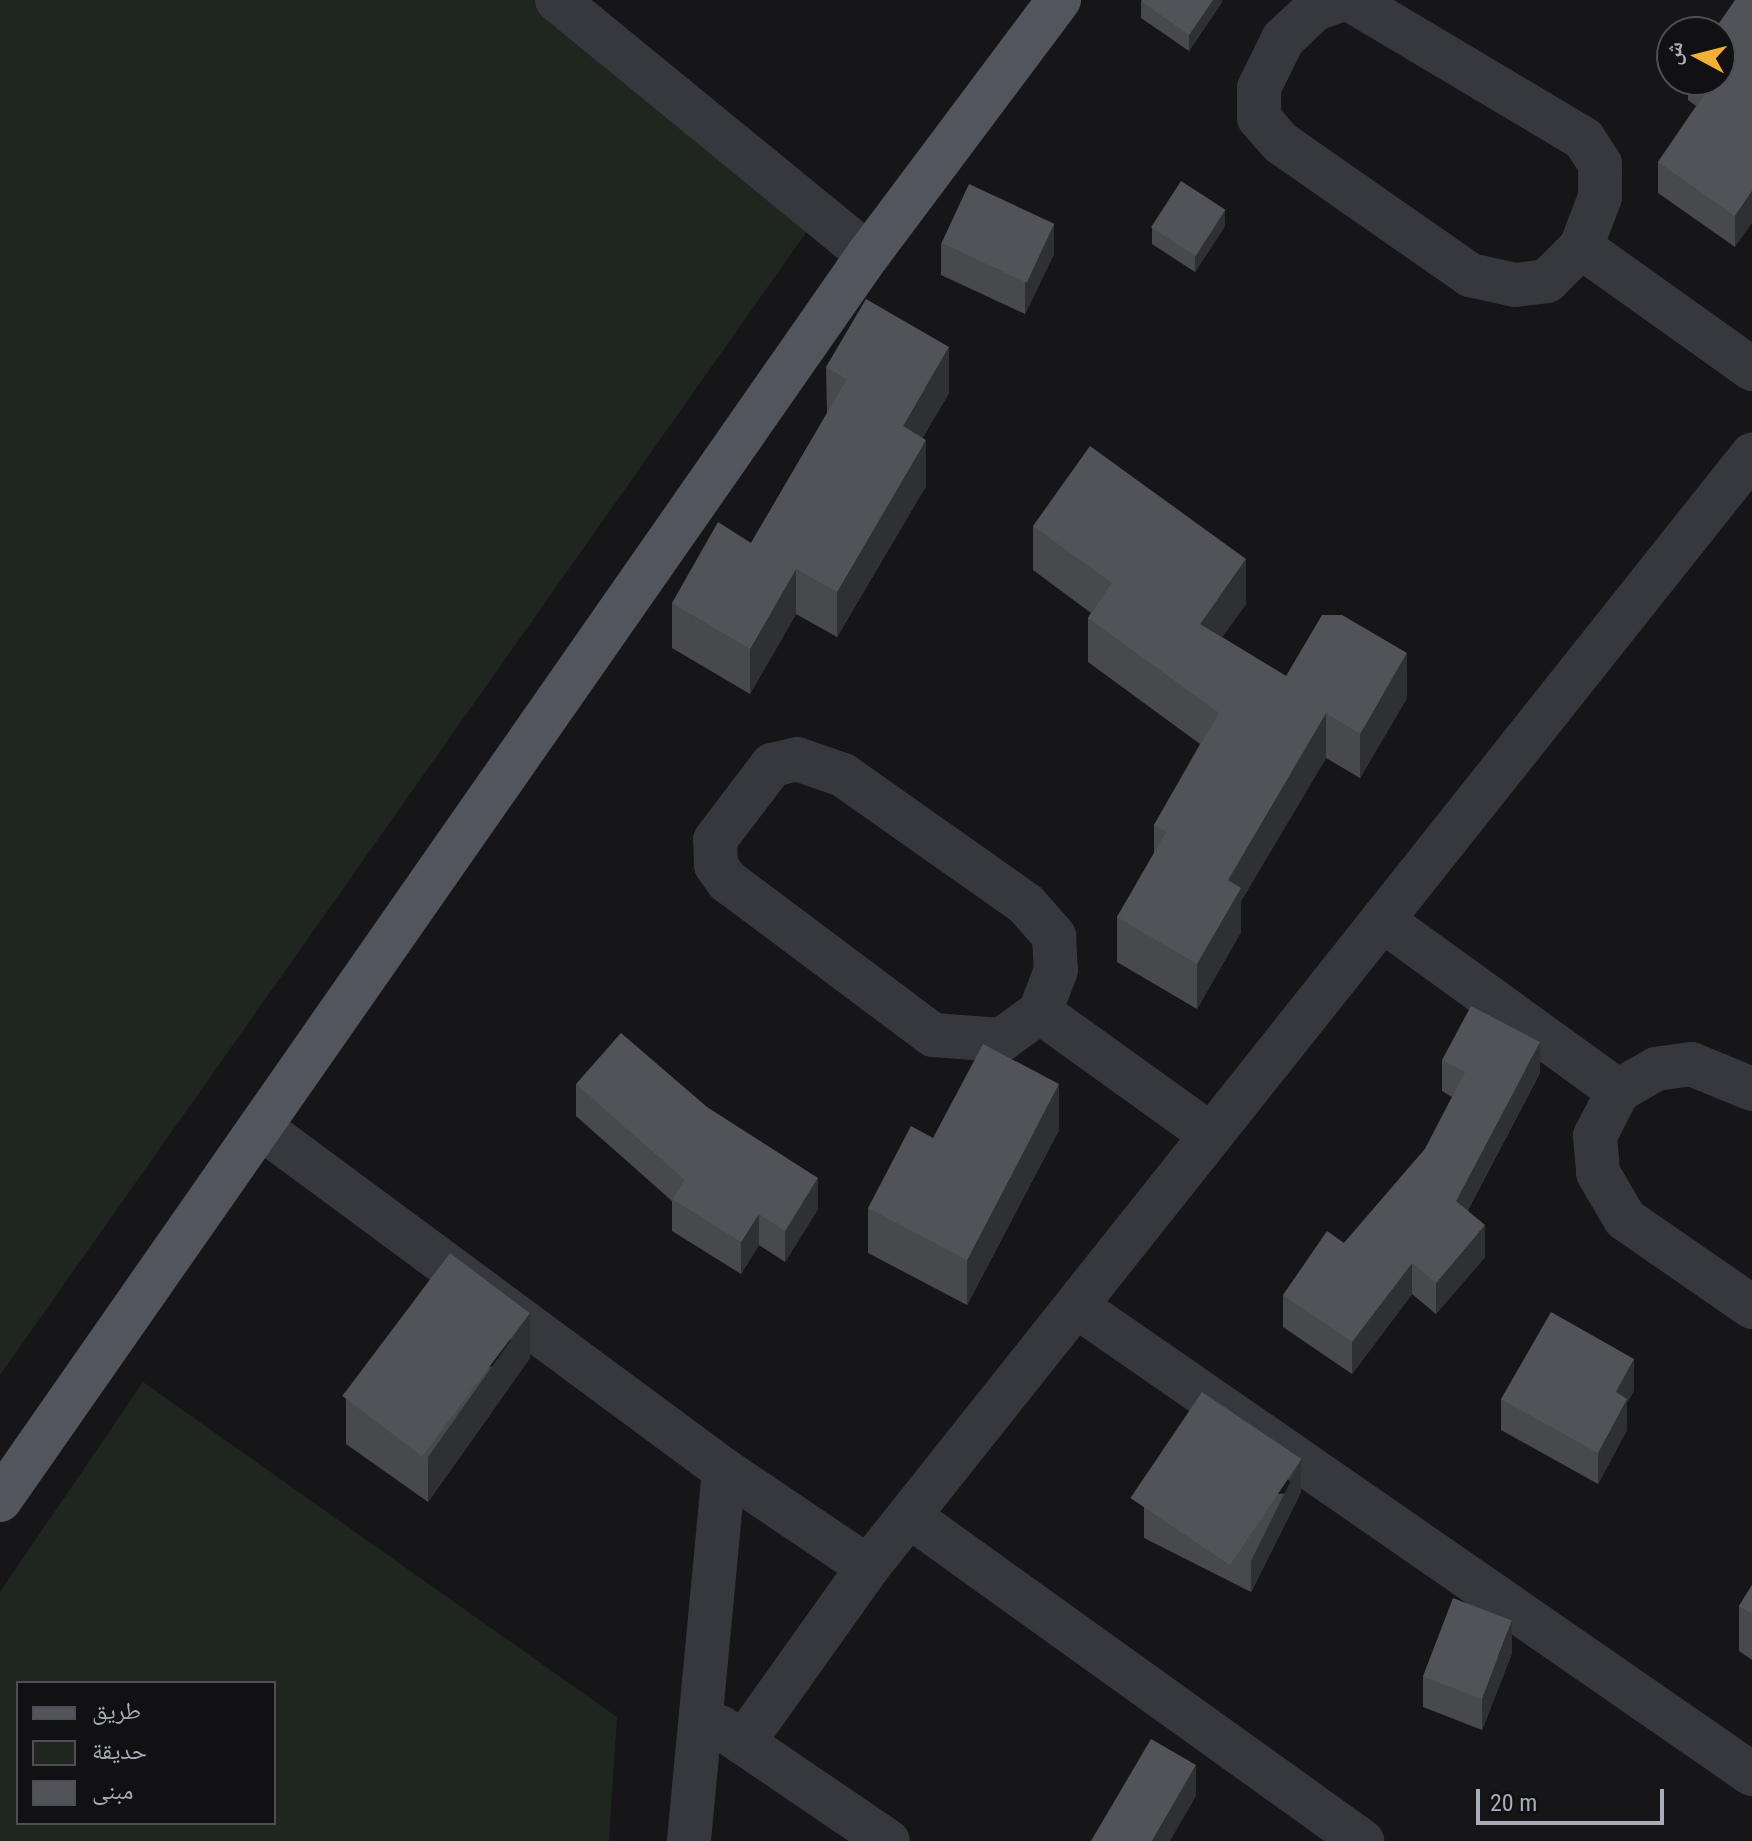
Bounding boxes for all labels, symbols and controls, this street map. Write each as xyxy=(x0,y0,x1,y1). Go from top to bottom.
north arrow xyxy=(1656,16,1736,96)
text: ش xyxy=(1660,40,1687,66)
legend xyxy=(16,1681,276,1825)
text: طريق xyxy=(92,1697,141,1725)
text: حديقة xyxy=(92,1737,147,1765)
scale bar xyxy=(1480,1773,1668,1823)
text: مبنى xyxy=(92,1777,133,1805)
text: 20 m xyxy=(1490,1789,1537,1817)

